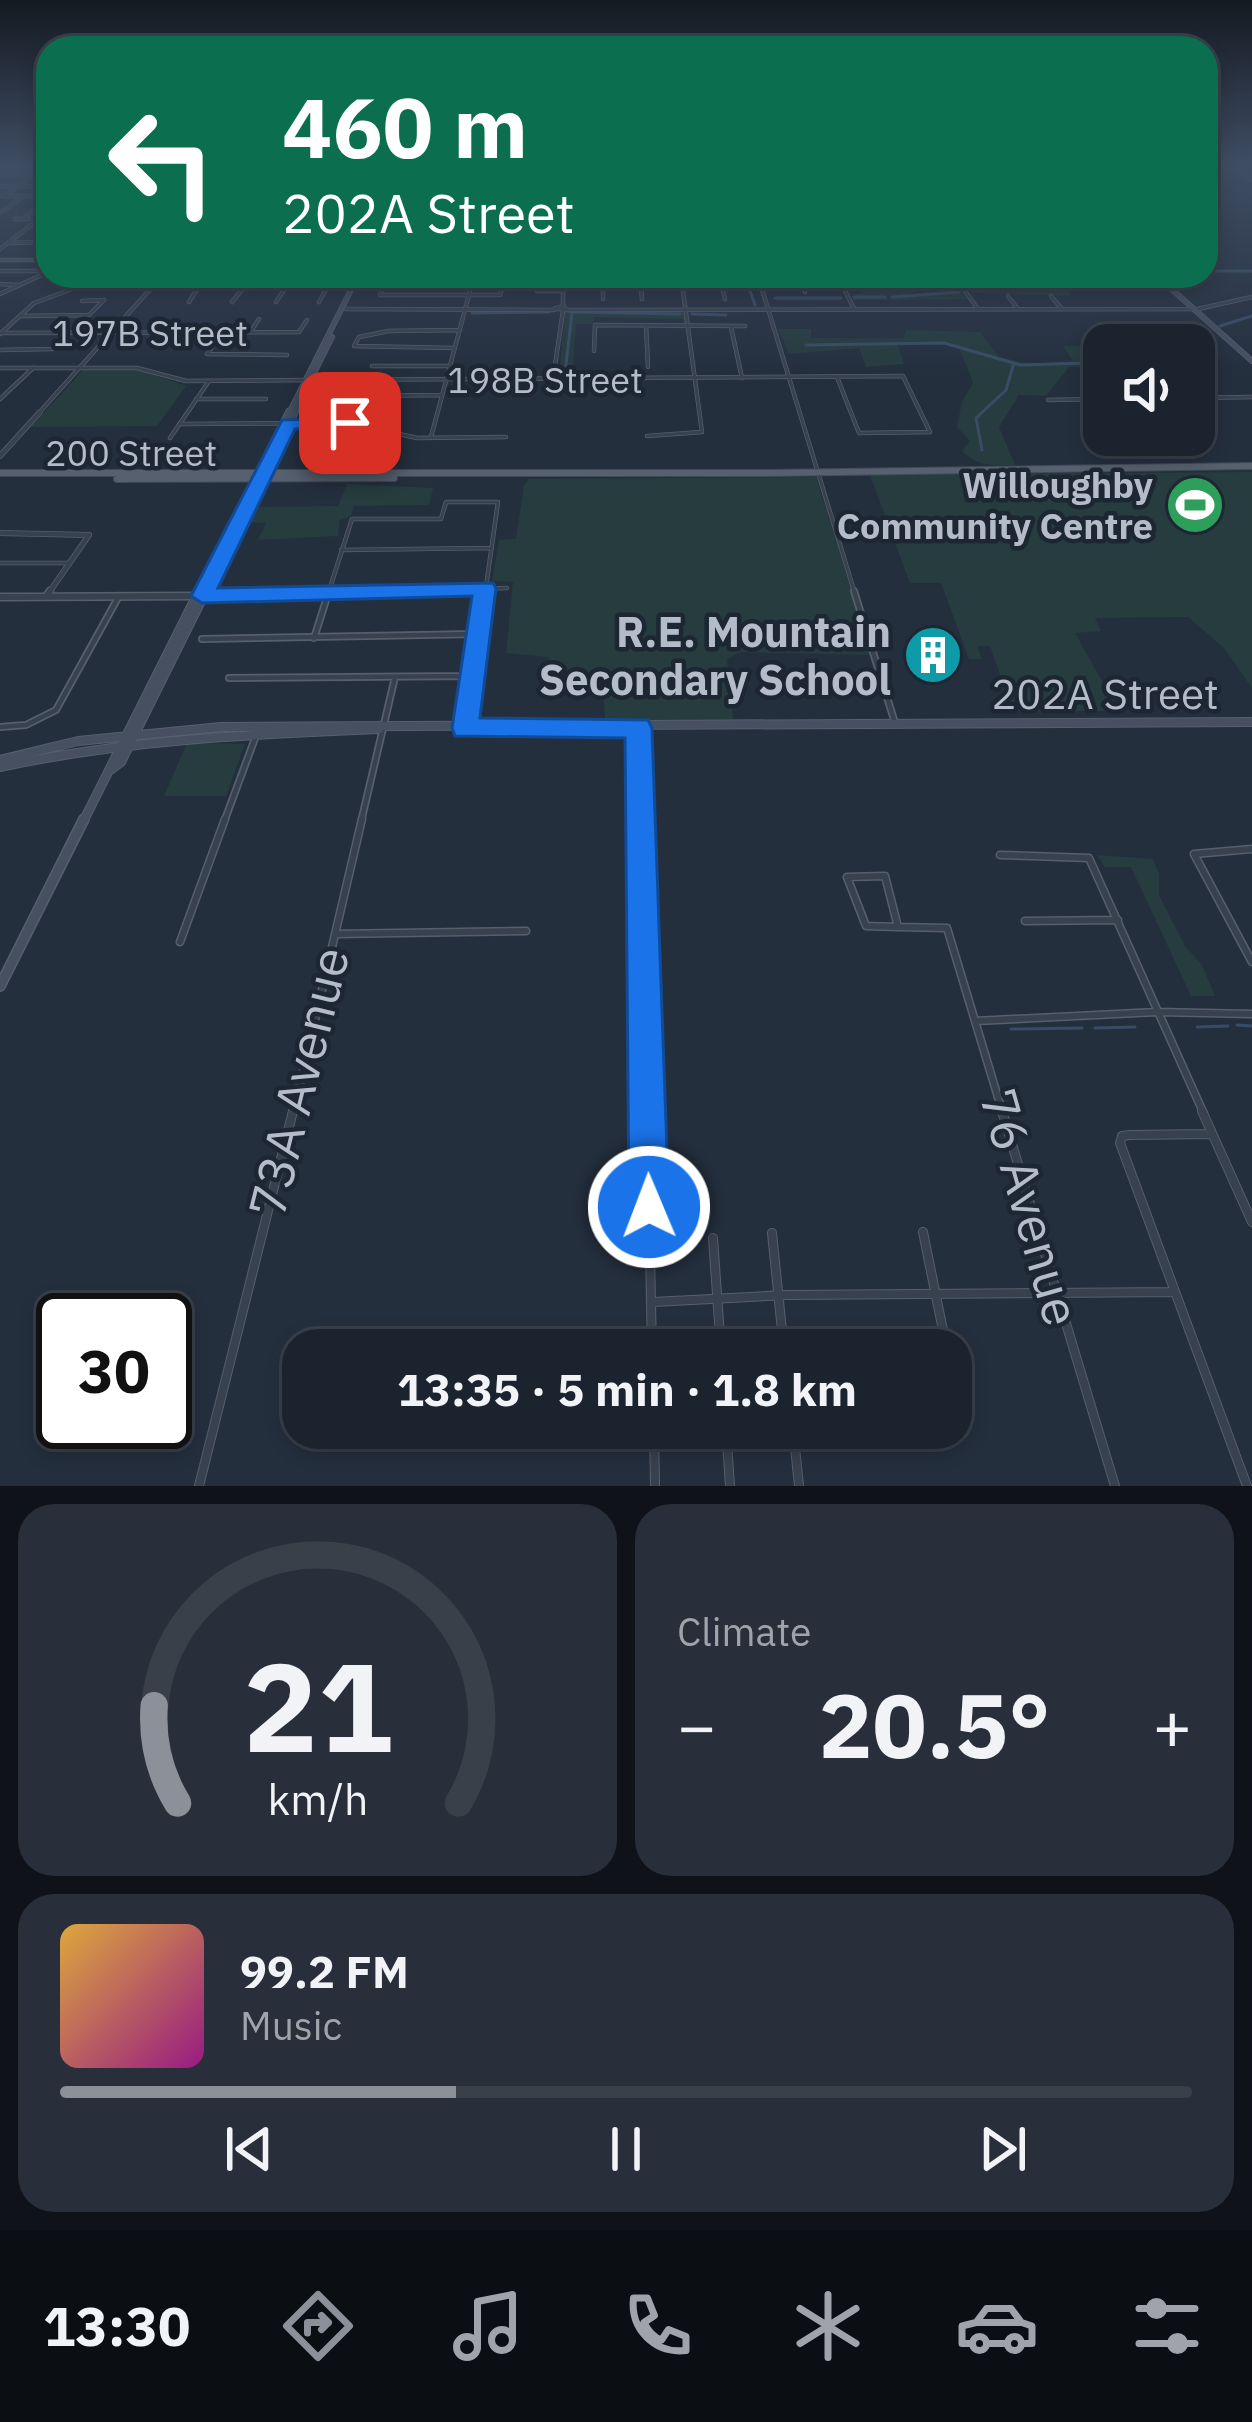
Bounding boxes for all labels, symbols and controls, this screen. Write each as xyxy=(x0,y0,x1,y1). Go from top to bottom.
text: 460 m xyxy=(282,72,528,181)
icon: left xyxy=(84,84,240,240)
text: 202A Street xyxy=(282,178,575,248)
street label: 197B Street xyxy=(52,309,248,356)
map controls xyxy=(1083,324,1215,456)
button: sound xyxy=(1083,324,1215,456)
street label: 198B Street xyxy=(447,356,643,403)
pin xyxy=(299,372,401,474)
icon: arrive xyxy=(317,390,383,456)
street label: 200 Street xyxy=(45,429,217,476)
place label: Willoughby Community Centre xyxy=(837,461,1154,549)
sports icon: Willoughby Community Centre xyxy=(1164,474,1226,536)
place label: R.E. Mountain Secondary School xyxy=(539,604,891,707)
building icon: R.E. Mountain Secondary School xyxy=(902,624,964,686)
street label: 202A Street xyxy=(991,666,1219,721)
street label: 73A Avenue xyxy=(233,940,363,1224)
street label: 76 Avenue xyxy=(966,1081,1096,1333)
position arrow xyxy=(586,1144,712,1270)
speed limit sign: 30 xyxy=(36,1293,192,1449)
text: 13:35 · 5 min · 1.8 km xyxy=(397,1360,857,1418)
text: Climate xyxy=(677,1606,811,1657)
text: 21 xyxy=(243,1624,392,1786)
text: 20.5° xyxy=(818,1666,1051,1783)
text: − xyxy=(677,1682,717,1768)
text: + xyxy=(1152,1682,1192,1768)
text: km/h xyxy=(267,1771,368,1827)
text: 99.2 FM xyxy=(240,1942,409,2000)
text: Music xyxy=(240,2000,342,2051)
icon: previous xyxy=(216,2116,282,2182)
icon: pause xyxy=(593,2116,659,2182)
icon: next xyxy=(970,2116,1036,2182)
icon: directions xyxy=(276,2284,360,2368)
icon: music xyxy=(446,2284,530,2368)
icon: phone xyxy=(616,2284,700,2368)
icon: climate xyxy=(786,2284,870,2368)
icon: car xyxy=(955,2284,1039,2368)
icon: filters xyxy=(1125,2284,1209,2368)
text: 13:30 xyxy=(43,2291,190,2361)

